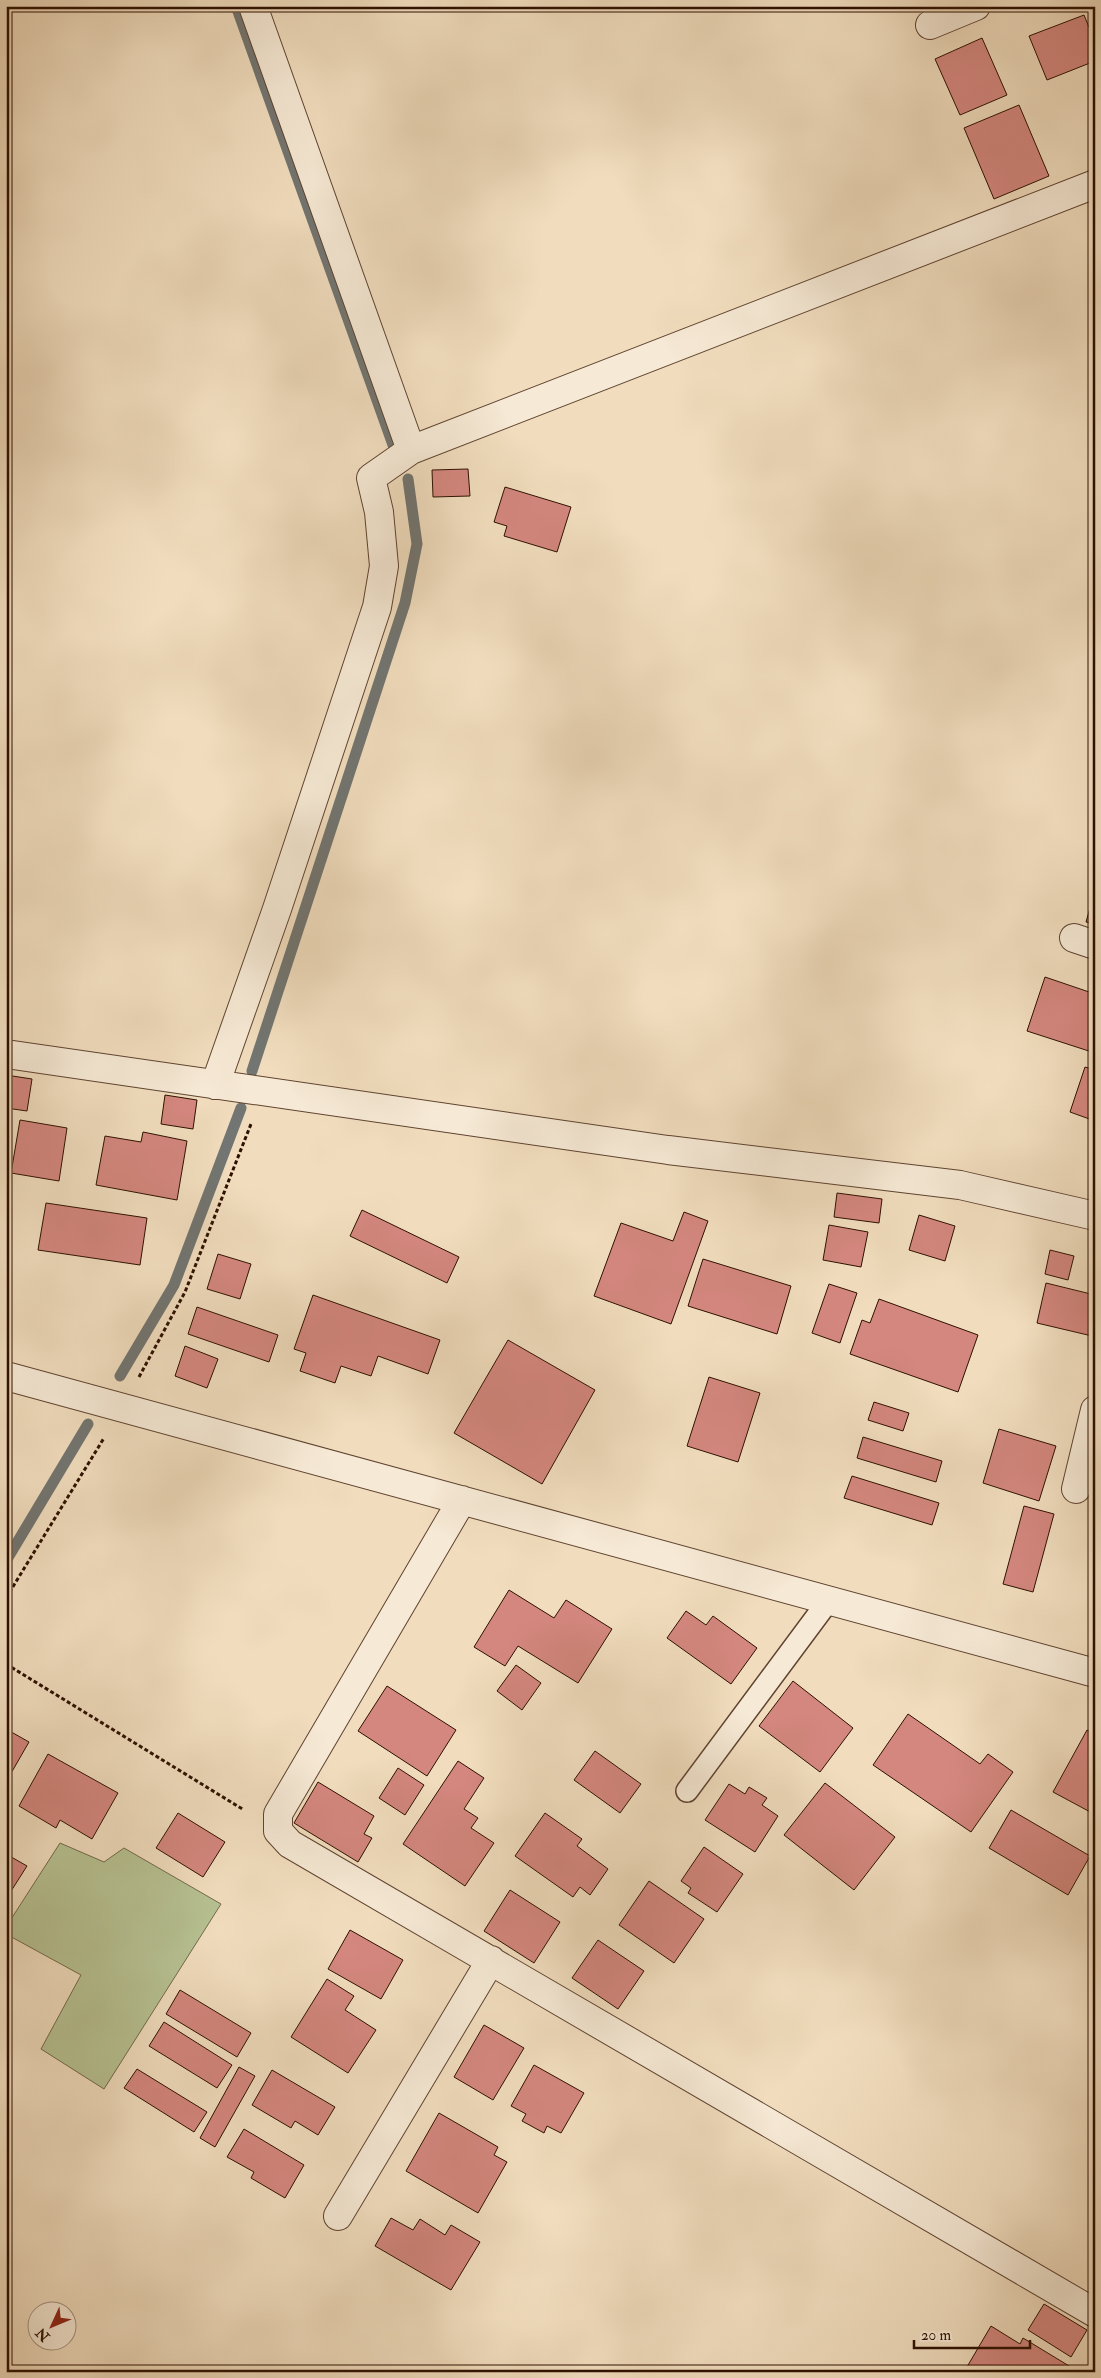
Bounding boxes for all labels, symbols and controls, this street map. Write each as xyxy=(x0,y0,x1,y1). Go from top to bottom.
north arrow xyxy=(28,2300,78,2350)
scale bar xyxy=(914,2318,1030,2350)
text: N xyxy=(32,2324,54,2346)
text: 20 m xyxy=(921,2326,951,2345)

